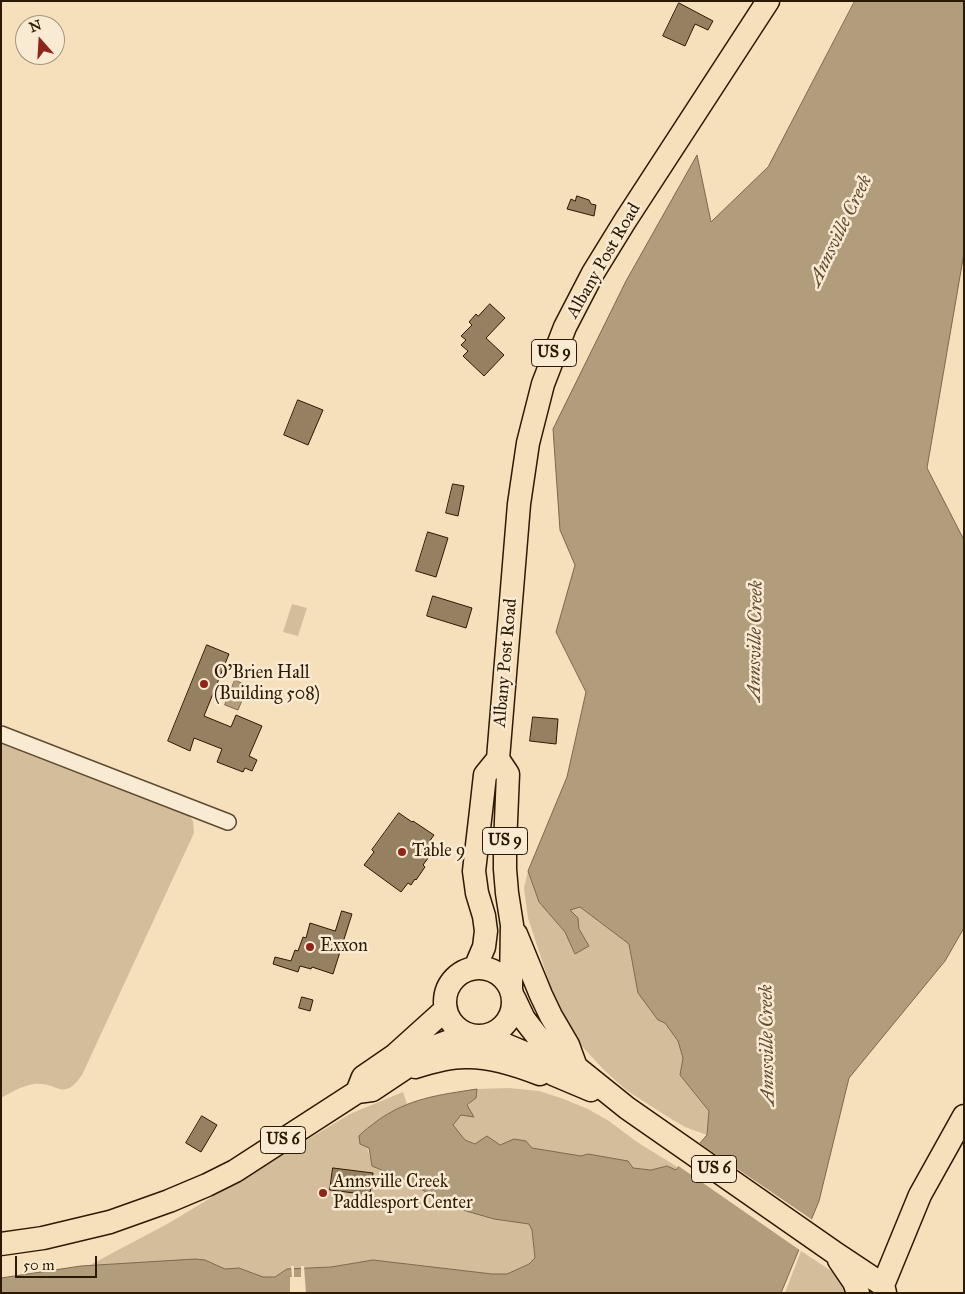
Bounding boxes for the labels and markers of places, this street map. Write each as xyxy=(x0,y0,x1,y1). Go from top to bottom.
place label: O'Brien Hall (Building 508) xyxy=(214,663,320,706)
marker: O'Brien Hall (Building 508) xyxy=(198,678,210,690)
place label: Table 9 xyxy=(412,841,465,863)
marker: Table 9 xyxy=(396,846,408,858)
place label: Exxon xyxy=(320,936,368,958)
marker: Exxon xyxy=(304,941,316,953)
place label: Annsville Creek Paddlesport Center xyxy=(333,1172,473,1214)
marker: Annsville Creek Paddlesport Center xyxy=(317,1187,329,1199)

